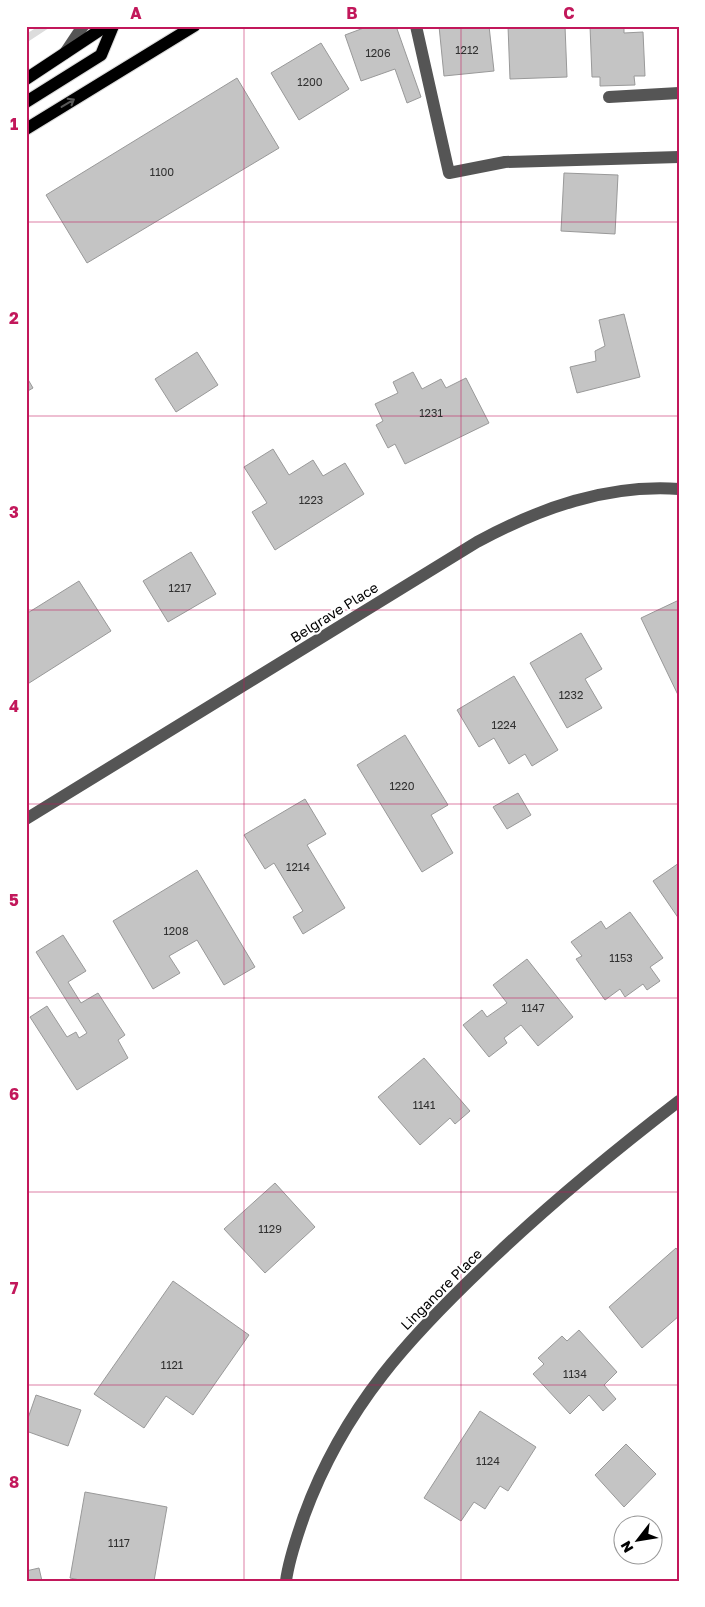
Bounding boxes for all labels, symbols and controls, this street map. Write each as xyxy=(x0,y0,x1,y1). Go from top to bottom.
text: A xyxy=(130,3,142,23)
text: B xyxy=(346,3,358,23)
text: C xyxy=(563,3,575,23)
house number: 1212 xyxy=(455,43,479,56)
house number: 1206 xyxy=(365,46,391,59)
house number: 1200 xyxy=(297,75,323,88)
one-way arrow xyxy=(60,98,74,108)
text: 1 xyxy=(10,114,18,134)
house number: 1100 xyxy=(150,165,174,178)
text: 2 xyxy=(9,308,19,328)
house number: 1231 xyxy=(419,406,443,419)
house number: 1223 xyxy=(299,493,323,506)
text: 3 xyxy=(9,502,19,522)
street label: Belgrave Place xyxy=(287,578,381,646)
house number: 1217 xyxy=(169,581,192,594)
house number: 1232 xyxy=(559,688,583,701)
text: 4 xyxy=(9,696,19,716)
house number: 1224 xyxy=(492,718,517,731)
house number: 1220 xyxy=(390,779,415,792)
house number: 1214 xyxy=(286,860,310,873)
text: 5 xyxy=(9,890,19,910)
house number: 1208 xyxy=(163,924,189,937)
house number: 1153 xyxy=(609,951,633,964)
house number: 1147 xyxy=(521,1001,545,1014)
text: 6 xyxy=(9,1084,19,1104)
house number: 1141 xyxy=(413,1098,435,1111)
house number: 1129 xyxy=(258,1222,282,1235)
street label: Linganore Place xyxy=(397,1245,485,1333)
text: 7 xyxy=(10,1278,19,1298)
house number: 1121 xyxy=(161,1358,183,1371)
house number: 1134 xyxy=(563,1367,587,1380)
house number: 1124 xyxy=(476,1454,500,1467)
text: 8 xyxy=(9,1472,19,1492)
north arrow xyxy=(612,1514,662,1564)
house number: 1117 xyxy=(108,1536,130,1549)
text: N xyxy=(616,1538,636,1556)

